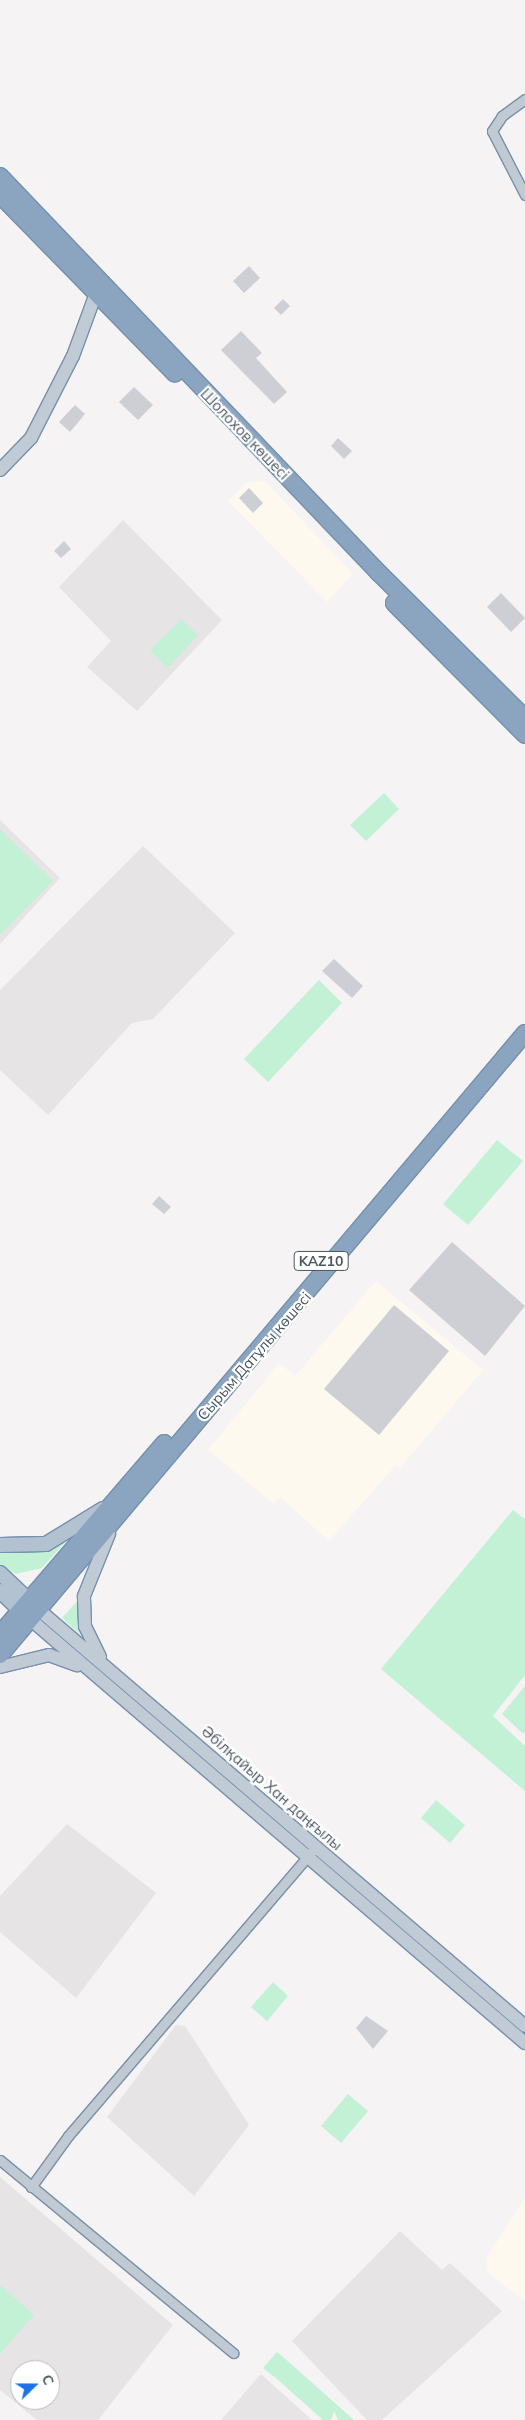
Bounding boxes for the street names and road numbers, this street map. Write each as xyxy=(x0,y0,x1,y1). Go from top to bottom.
street label: Шолохов көшесі xyxy=(197,385,293,483)
road number: KAZ10 xyxy=(294,1250,348,1272)
street label: Сырым Датұлы көшесі xyxy=(193,1288,315,1424)
street label: Әбілқайыр Хан даңғылы xyxy=(198,1722,346,1854)

